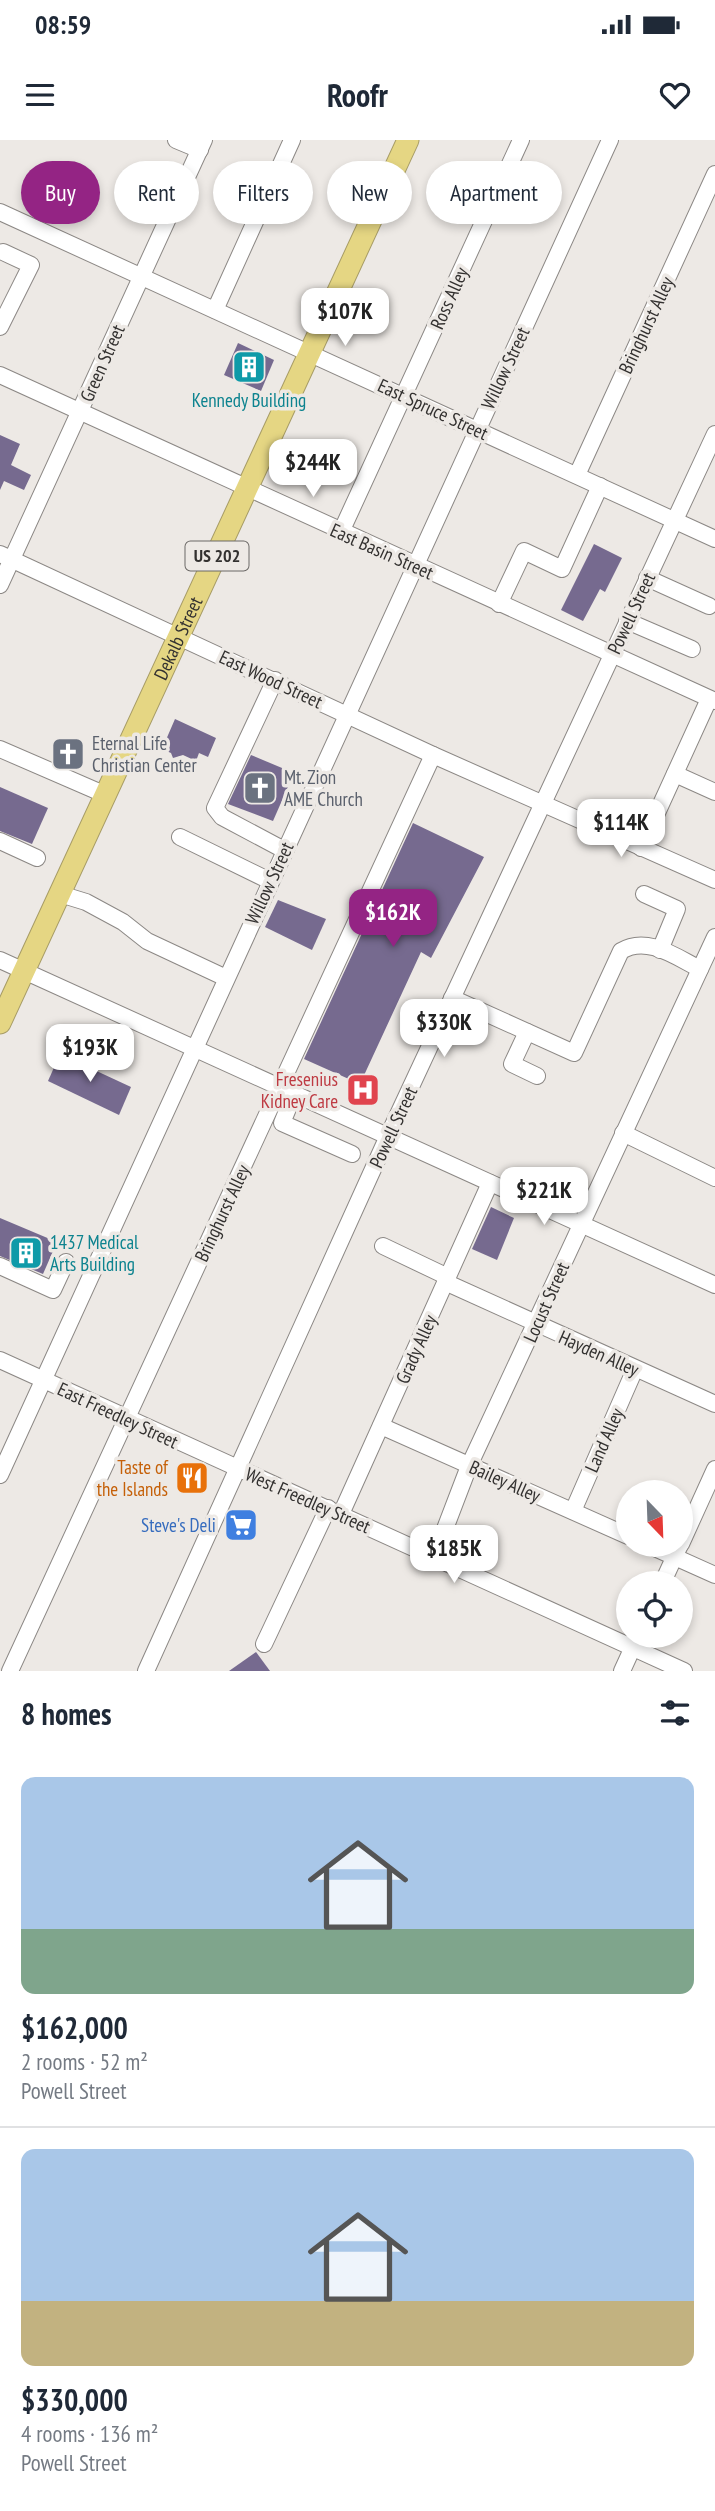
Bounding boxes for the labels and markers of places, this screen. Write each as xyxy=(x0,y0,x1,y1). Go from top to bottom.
pin: $107K xyxy=(296,288,394,348)
building icon: Kennedy Building xyxy=(230,348,268,386)
place label: Kennedy Building xyxy=(192,388,306,412)
pin: $244K xyxy=(264,440,362,499)
place label: Eternal Life Christian Center xyxy=(92,731,197,777)
church icon: Eternal Life Christian Center xyxy=(49,735,87,773)
place label: Mt. Zion AME Church xyxy=(284,765,363,811)
church icon: Mt. Zion AME Church xyxy=(241,769,279,807)
pin: $114K xyxy=(572,800,670,859)
pin: $162K xyxy=(344,890,442,949)
pin: $330K xyxy=(395,1000,493,1059)
pin: $193K xyxy=(41,1024,139,1084)
place label: Fresenius Kidney Care xyxy=(261,1067,338,1113)
hospital icon: Fresenius Kidney Care xyxy=(344,1071,382,1109)
pin: $221K xyxy=(495,1168,593,1227)
place label: 1437 Medical Arts Building xyxy=(50,1230,139,1276)
building icon: 1437 Medical Arts Building xyxy=(7,1234,45,1272)
place label: Taste of the Islands xyxy=(97,1455,169,1501)
restaurant icon: Taste of the Islands xyxy=(173,1459,211,1497)
supermarket icon: Steve's Deli xyxy=(222,1506,260,1544)
place label: Steve's Deli xyxy=(141,1513,216,1537)
pin: $185K xyxy=(405,1526,503,1585)

